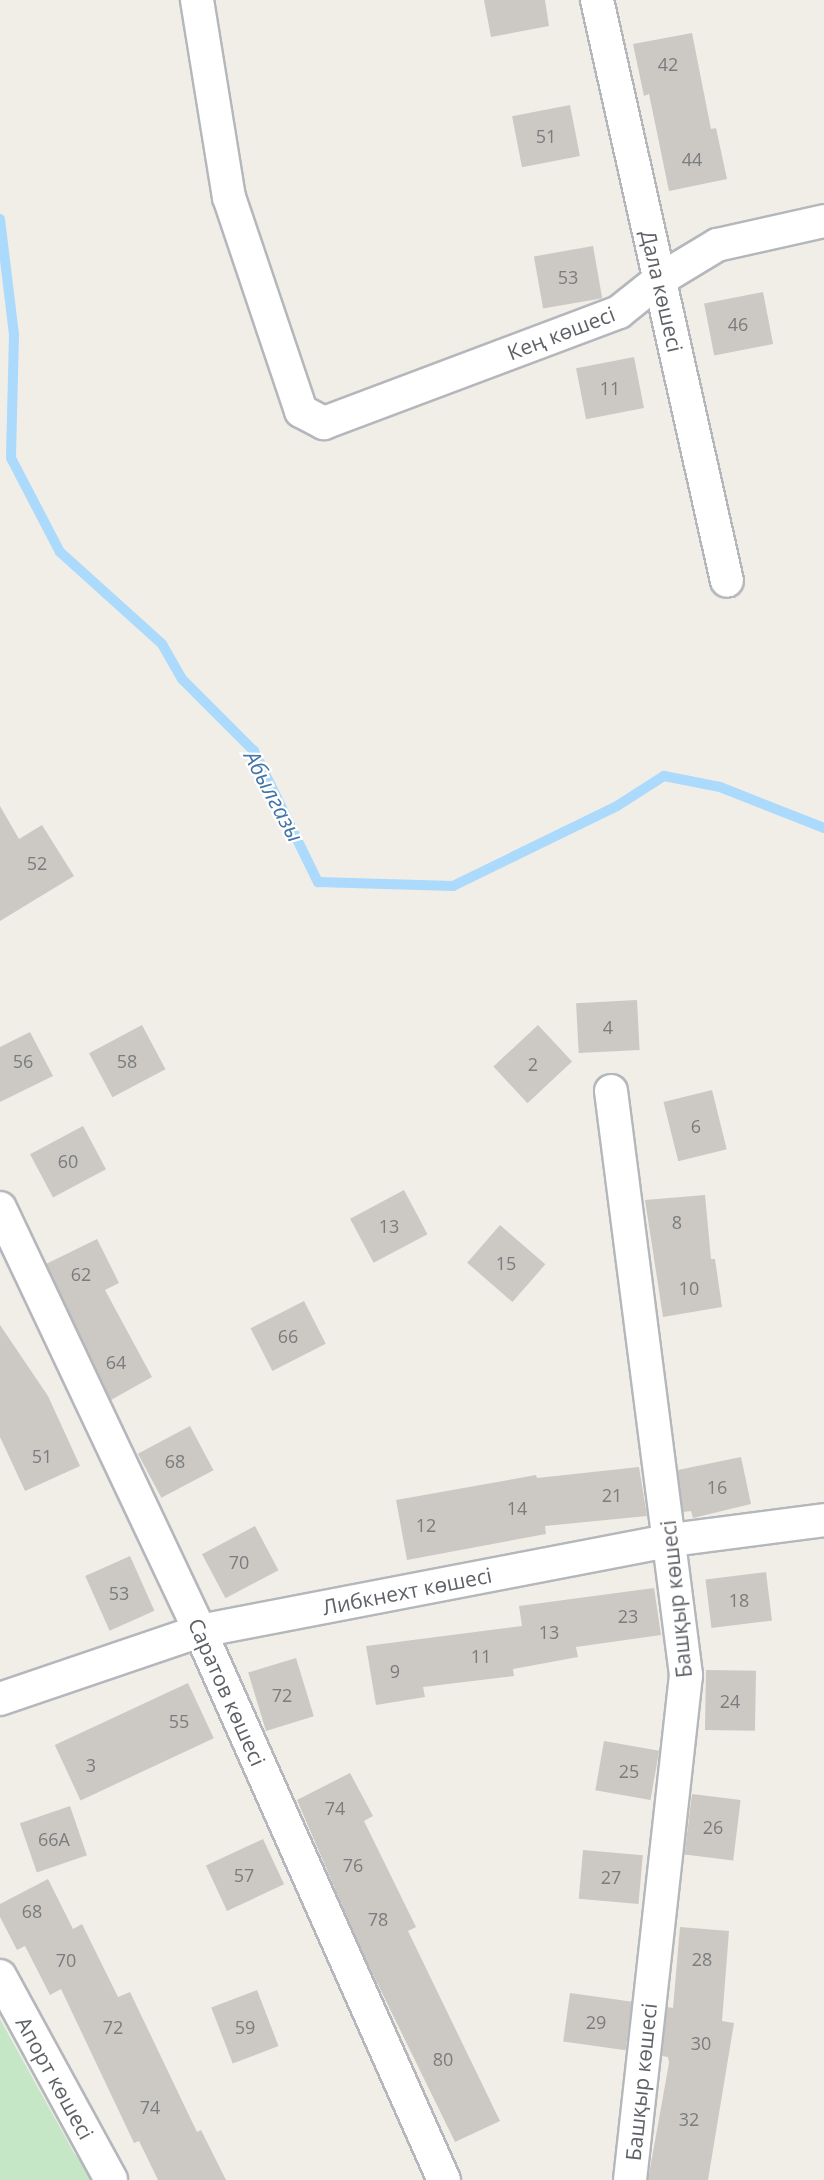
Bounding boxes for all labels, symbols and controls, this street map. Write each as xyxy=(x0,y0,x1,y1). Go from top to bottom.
house number: 42 xyxy=(658,53,678,75)
house number: 51 xyxy=(536,125,556,147)
house number: 44 xyxy=(682,148,702,170)
street label: Дала көшесі xyxy=(636,228,688,354)
house number: 53 xyxy=(558,266,578,288)
street label: Кең көшесі xyxy=(504,301,618,365)
house number: 46 xyxy=(728,313,748,335)
house number: 11 xyxy=(600,377,620,399)
water label: Абылгазы xyxy=(239,746,309,846)
house number: 52 xyxy=(27,852,47,874)
house number: 4 xyxy=(603,1016,613,1038)
house number: 56 xyxy=(13,1050,33,1072)
house number: 58 xyxy=(117,1050,137,1072)
house number: 2 xyxy=(528,1053,538,1075)
house number: 6 xyxy=(691,1115,701,1137)
house number: 60 xyxy=(58,1150,78,1172)
house number: 8 xyxy=(672,1211,682,1233)
house number: 13 xyxy=(379,1215,399,1237)
house number: 15 xyxy=(496,1252,516,1274)
house number: 62 xyxy=(71,1263,91,1285)
house number: 10 xyxy=(679,1277,699,1299)
house number: 66 xyxy=(278,1325,298,1347)
house number: 64 xyxy=(106,1351,126,1373)
house number: 51 xyxy=(32,1445,52,1467)
house number: 68 xyxy=(165,1450,185,1472)
house number: 16 xyxy=(707,1476,727,1498)
house number: 21 xyxy=(602,1484,622,1506)
house number: 14 xyxy=(507,1497,527,1519)
house number: 12 xyxy=(416,1514,436,1536)
street label: Башқыр көшесі xyxy=(655,1519,697,1679)
house number: 70 xyxy=(229,1551,249,1573)
street label: Либкнехт көшесі xyxy=(320,1562,494,1620)
house number: 53 xyxy=(109,1582,129,1604)
house number: 18 xyxy=(729,1589,749,1611)
house number: 23 xyxy=(618,1605,638,1627)
street label: Саратов көшесі xyxy=(183,1614,271,1770)
house number: 13 xyxy=(539,1621,559,1643)
house number: 11 xyxy=(471,1645,491,1667)
house number: 9 xyxy=(390,1660,400,1682)
house number: 72 xyxy=(272,1684,292,1706)
house number: 24 xyxy=(720,1690,740,1712)
house number: 55 xyxy=(169,1710,189,1732)
house number: 3 xyxy=(86,1754,96,1776)
house number: 25 xyxy=(619,1760,639,1782)
house number: 74 xyxy=(325,1797,345,1819)
house number: 26 xyxy=(703,1816,723,1838)
house number: 66А xyxy=(38,1828,70,1850)
house number: 76 xyxy=(343,1854,363,1876)
house number: 57 xyxy=(234,1864,254,1886)
house number: 27 xyxy=(601,1866,621,1888)
house number: 68 xyxy=(22,1900,42,1922)
house number: 78 xyxy=(368,1908,388,1930)
house number: 28 xyxy=(692,1948,712,1970)
house number: 70 xyxy=(56,1949,76,1971)
street label: Башқыр көшесі xyxy=(620,2002,662,2162)
house number: 29 xyxy=(586,2011,606,2033)
street label: Апорт көшесі xyxy=(11,2012,99,2144)
house number: 72 xyxy=(103,2016,123,2038)
house number: 59 xyxy=(235,2016,255,2038)
house number: 30 xyxy=(691,2032,711,2054)
house number: 80 xyxy=(433,2048,453,2070)
house number: 74 xyxy=(140,2096,160,2118)
house number: 32 xyxy=(679,2108,699,2130)

